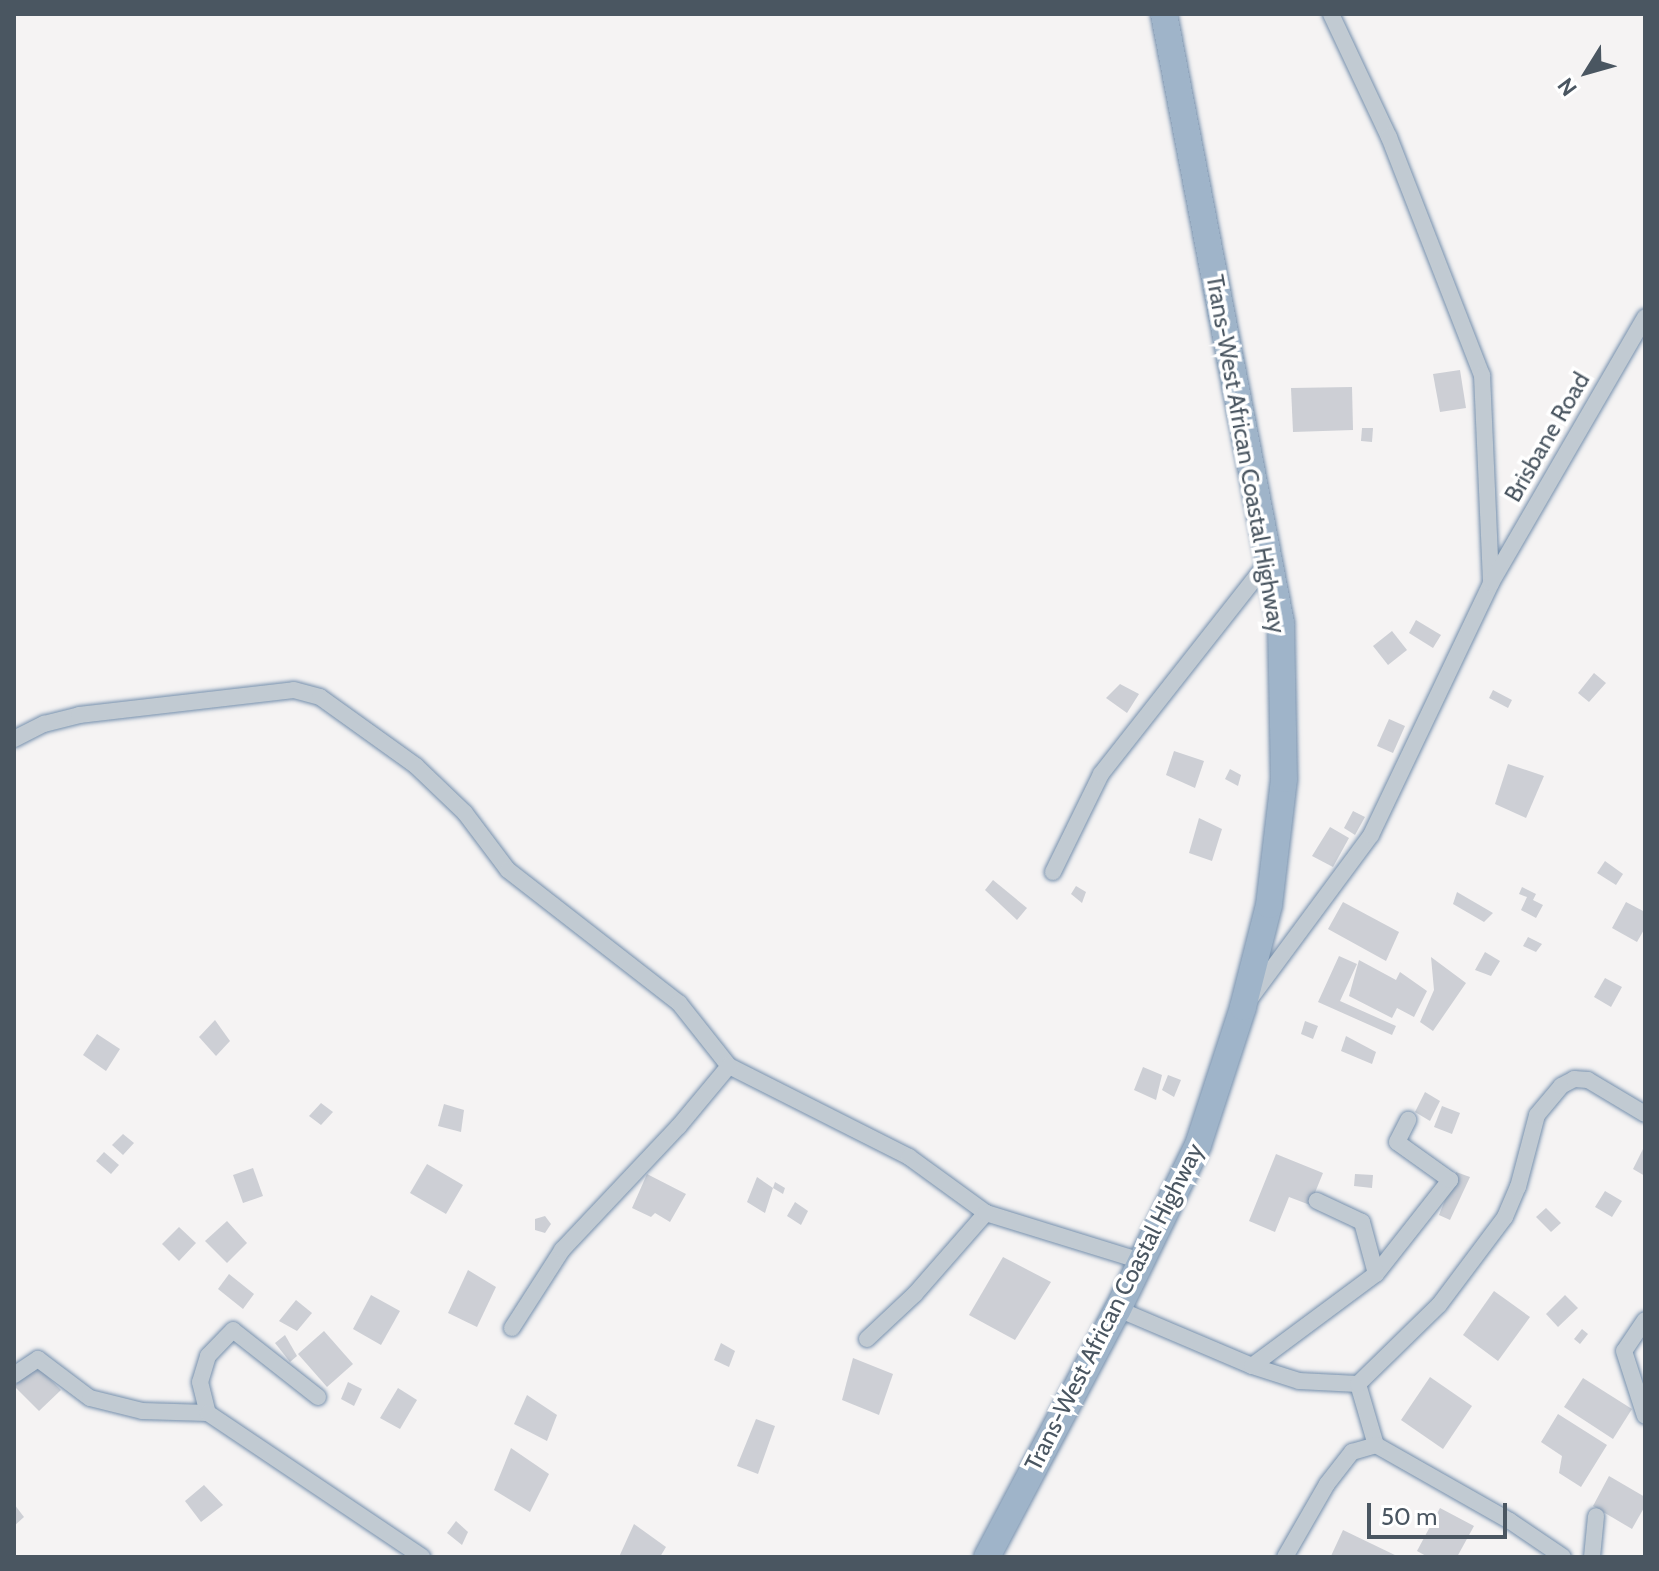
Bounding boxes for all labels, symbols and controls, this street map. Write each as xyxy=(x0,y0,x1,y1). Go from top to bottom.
north arrow xyxy=(1547,32,1627,112)
text: N xyxy=(1552,72,1583,101)
street label: Trans-West African Coastal Highway xyxy=(1200,272,1292,636)
street label: Brisbane Road xyxy=(1498,367,1596,507)
street label: Trans-West African Coastal Highway xyxy=(1019,1139,1209,1475)
scale bar xyxy=(1371,1487,1511,1537)
text: 50 m xyxy=(1381,1502,1437,1531)

